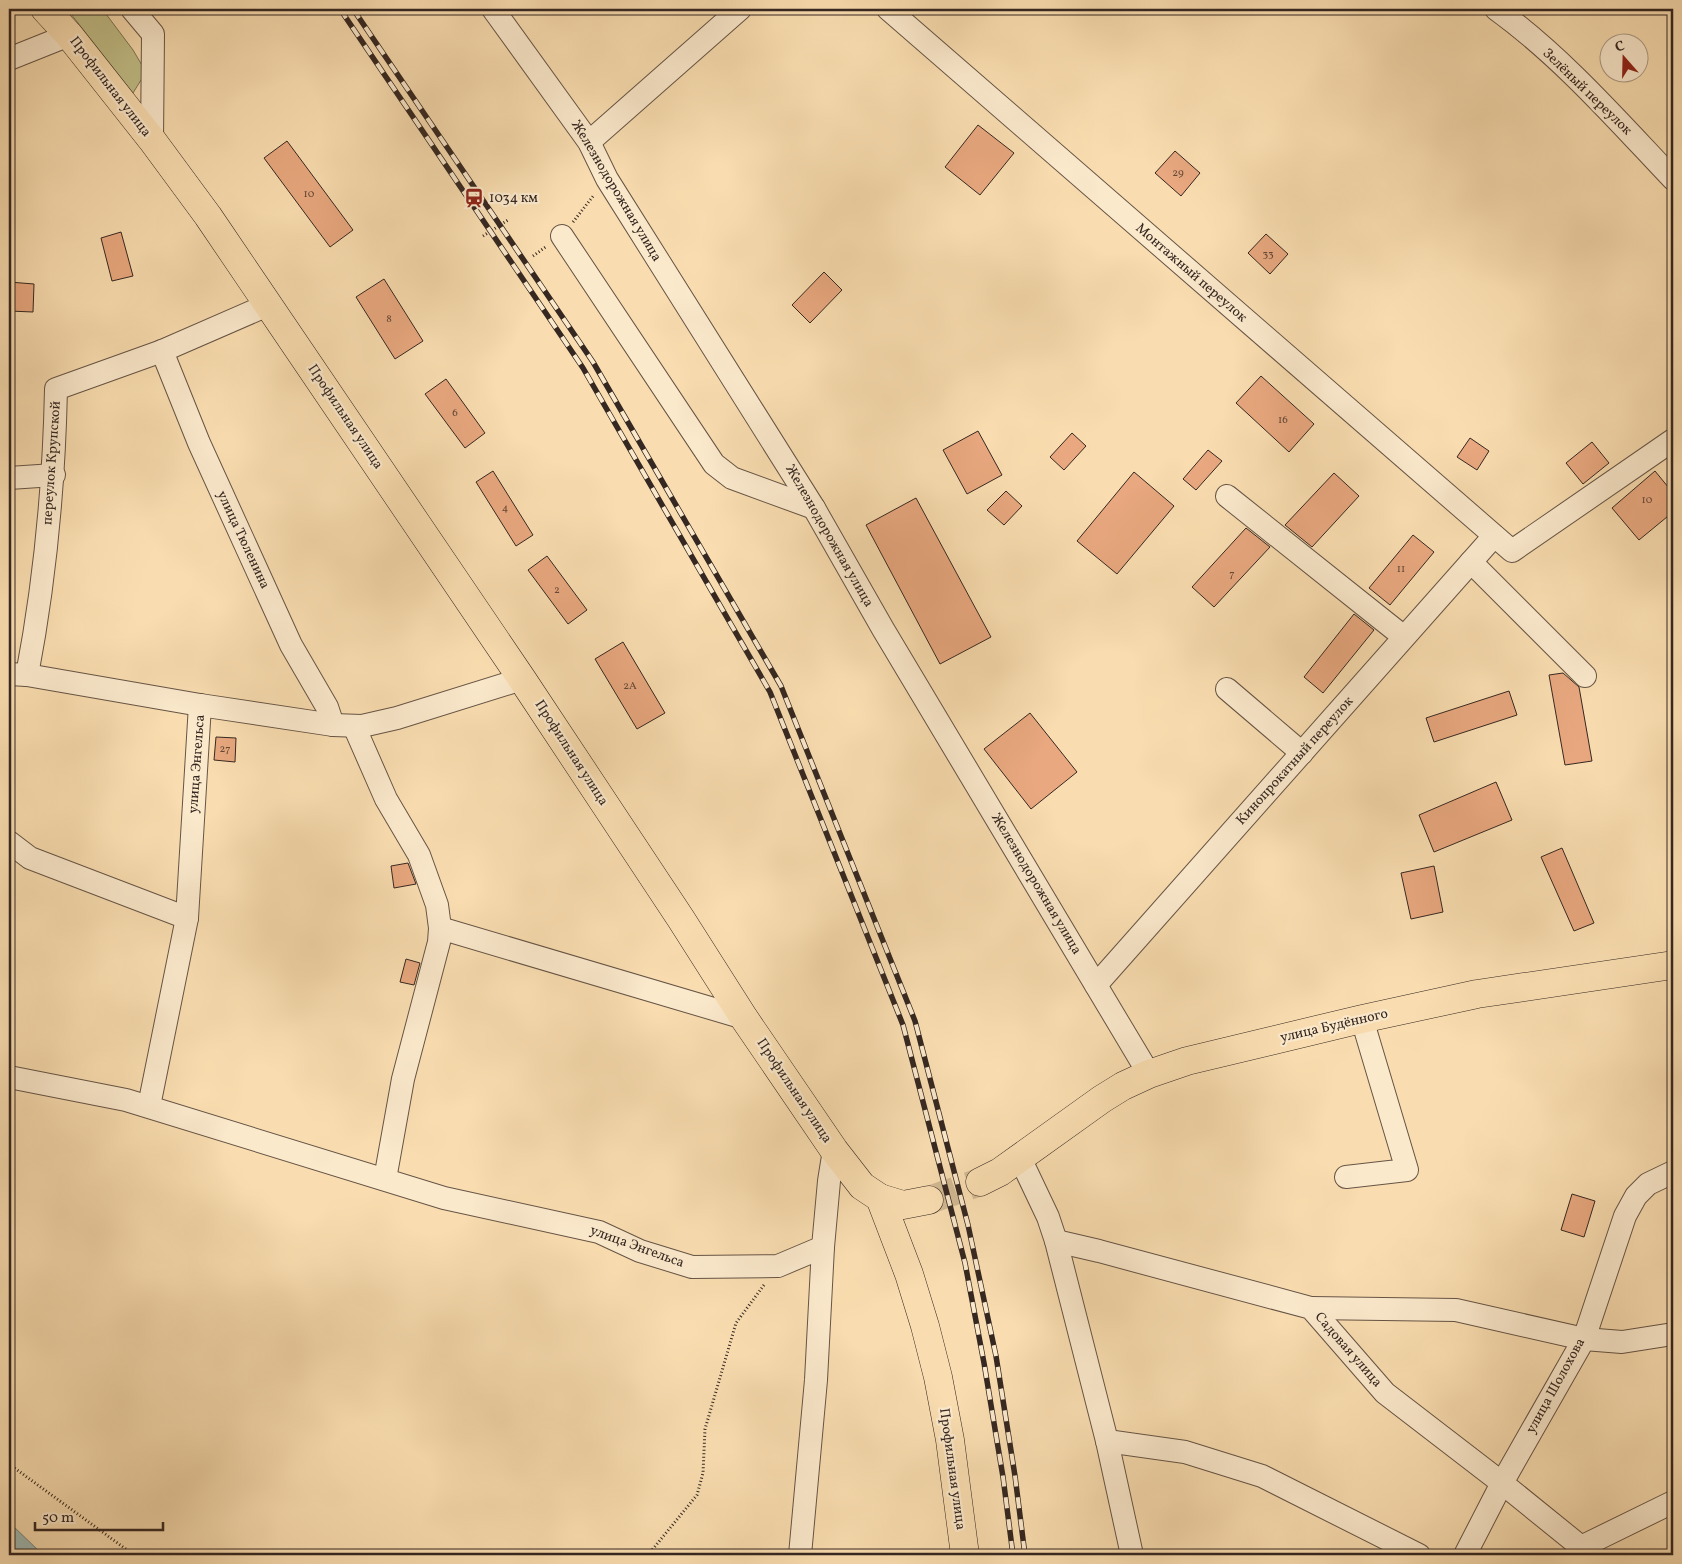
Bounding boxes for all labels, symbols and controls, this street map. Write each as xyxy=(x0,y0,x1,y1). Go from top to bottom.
north arrow xyxy=(1600,32,1650,82)
street label: Профильная улица xyxy=(65,33,155,141)
text: С xyxy=(1613,37,1628,58)
street label: Зелёный переулок xyxy=(1538,44,1636,140)
street label: Железнодорожная улица xyxy=(566,117,666,265)
house number: 29 xyxy=(1172,166,1184,181)
house number: 10 xyxy=(304,187,315,202)
station icon: 1034 км xyxy=(463,187,485,209)
place label: 1034 км xyxy=(489,189,538,208)
street label: Монтажный переулок xyxy=(1131,219,1251,327)
house number: 33 xyxy=(1262,247,1274,262)
house number: 8 xyxy=(386,312,392,327)
street label: Профильная улица xyxy=(303,361,387,473)
street label: переулок Крупской xyxy=(38,400,66,526)
house number: 6 xyxy=(452,406,458,421)
house number: 16 xyxy=(1278,413,1288,428)
street label: Железнодорожная улица xyxy=(780,461,878,611)
street label: улица Тюленина xyxy=(212,488,274,592)
house number: 10 xyxy=(1642,493,1653,508)
house number: 4 xyxy=(502,501,509,516)
house number: 11 xyxy=(1397,562,1405,577)
house number: 7 xyxy=(1229,567,1235,582)
house number: 2 xyxy=(554,583,560,598)
house number: 2А xyxy=(623,679,637,694)
street label: Кинопрокатный переулок xyxy=(1232,692,1358,829)
street label: Профильная улица xyxy=(530,696,612,810)
street label: улица Энгельса xyxy=(184,714,210,814)
house number: 27 xyxy=(220,742,230,757)
street label: Железнодорожная улица xyxy=(986,810,1086,958)
street label: улица Будённого xyxy=(1278,1004,1390,1048)
street label: Профильная улица xyxy=(752,1035,836,1147)
street label: улица Энгельса xyxy=(587,1221,687,1273)
street label: Садовая улица xyxy=(1310,1308,1386,1392)
street label: улица Шолохова xyxy=(1522,1335,1590,1437)
street label: Профильная улица xyxy=(934,1407,970,1531)
scale bar xyxy=(35,1499,162,1531)
text: 50 m xyxy=(42,1508,74,1529)

